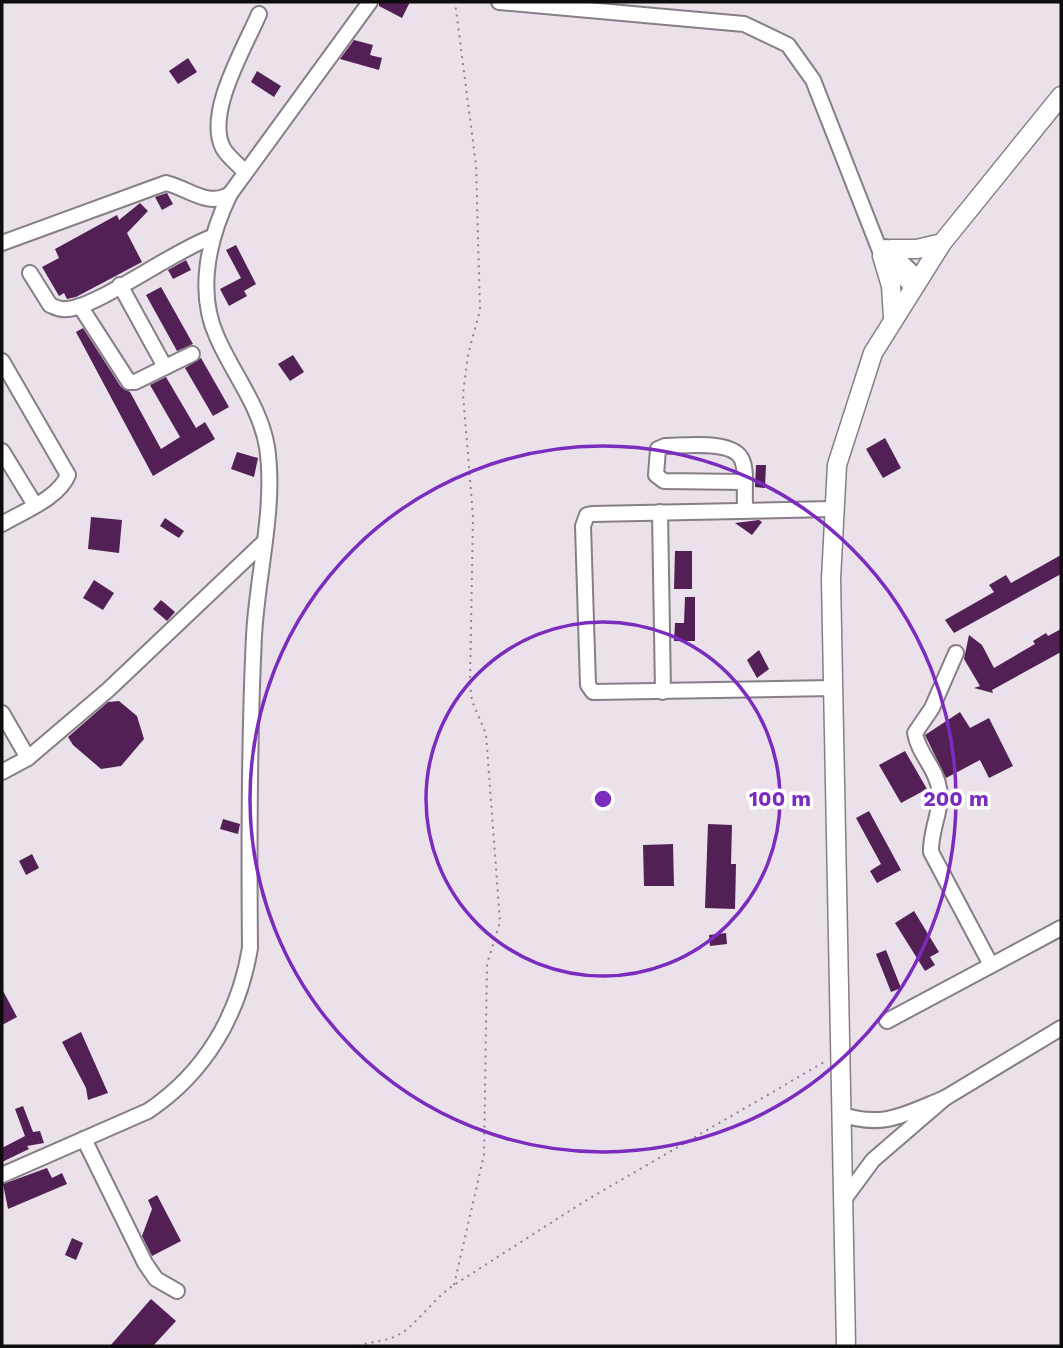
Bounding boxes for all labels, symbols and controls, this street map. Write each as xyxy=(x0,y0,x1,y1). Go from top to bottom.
text: 100 m xyxy=(749,786,811,811)
text: 200 m xyxy=(923,786,989,811)
centre of rings xyxy=(591,787,615,811)

